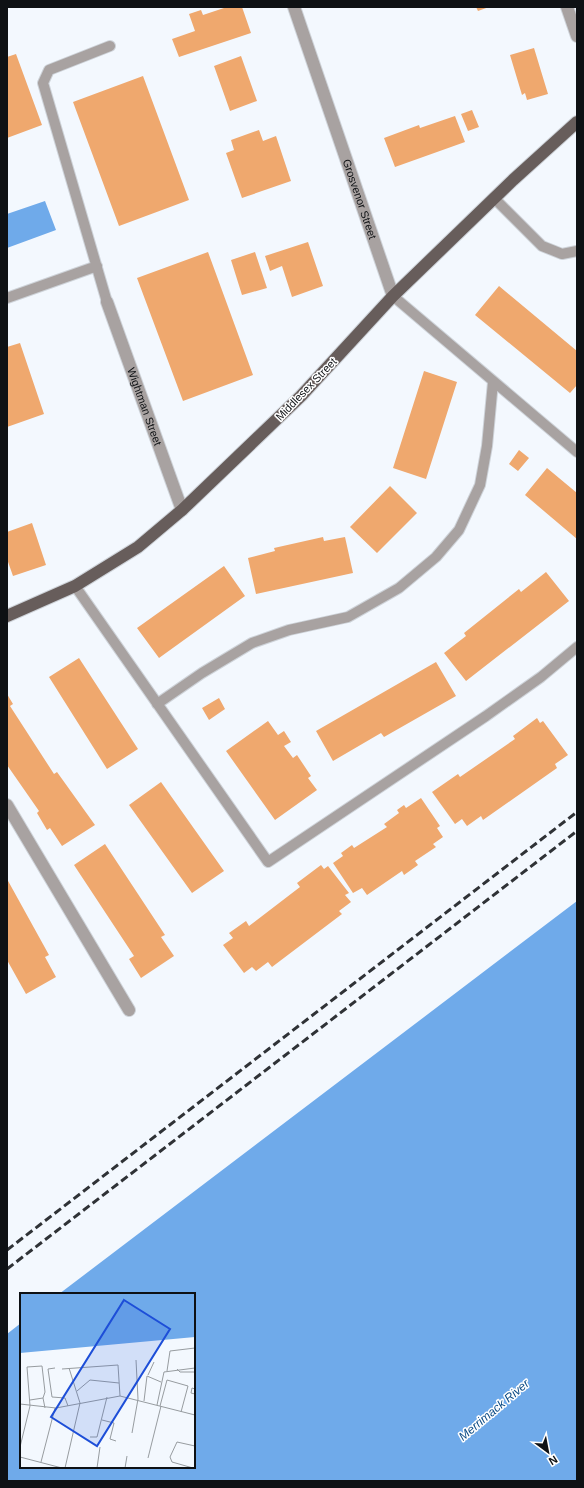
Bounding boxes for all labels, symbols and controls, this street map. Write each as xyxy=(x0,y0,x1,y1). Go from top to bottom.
street label: Grosvenor Street xyxy=(341,157,379,241)
street label: Middlesex Street xyxy=(273,355,339,423)
street label: Wightman Street xyxy=(125,366,164,447)
inset map xyxy=(20,1293,195,1468)
water label: Merrimack River xyxy=(456,1376,533,1443)
north arrow xyxy=(528,1432,568,1472)
text: N xyxy=(547,1453,560,1468)

